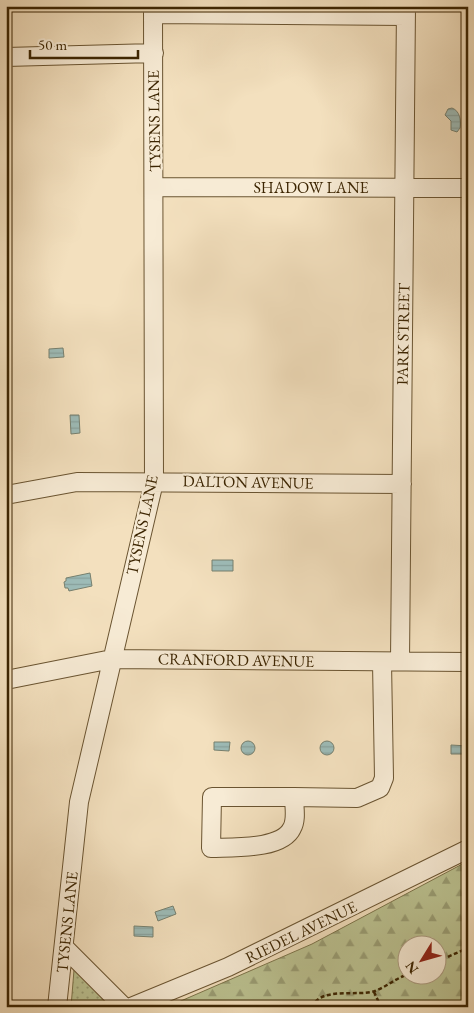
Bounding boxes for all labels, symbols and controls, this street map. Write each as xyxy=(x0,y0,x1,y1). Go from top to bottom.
scale bar xyxy=(30,28,138,60)
text: 50 m xyxy=(38,35,67,54)
street label: TYSENS LANE xyxy=(143,70,165,172)
street label: SHADOW LANE xyxy=(253,177,369,198)
street label: PARK STREET xyxy=(392,282,414,385)
street label: DALTON AVENUE xyxy=(182,470,314,494)
street label: TYSENS LANE xyxy=(121,473,163,577)
street label: CRANFORD AVENUE xyxy=(158,648,314,672)
street label: TYSENS LANE xyxy=(51,870,83,974)
street label: RIEDEL AVENUE xyxy=(242,896,360,968)
north arrow xyxy=(396,936,446,986)
text: N xyxy=(401,957,422,978)

